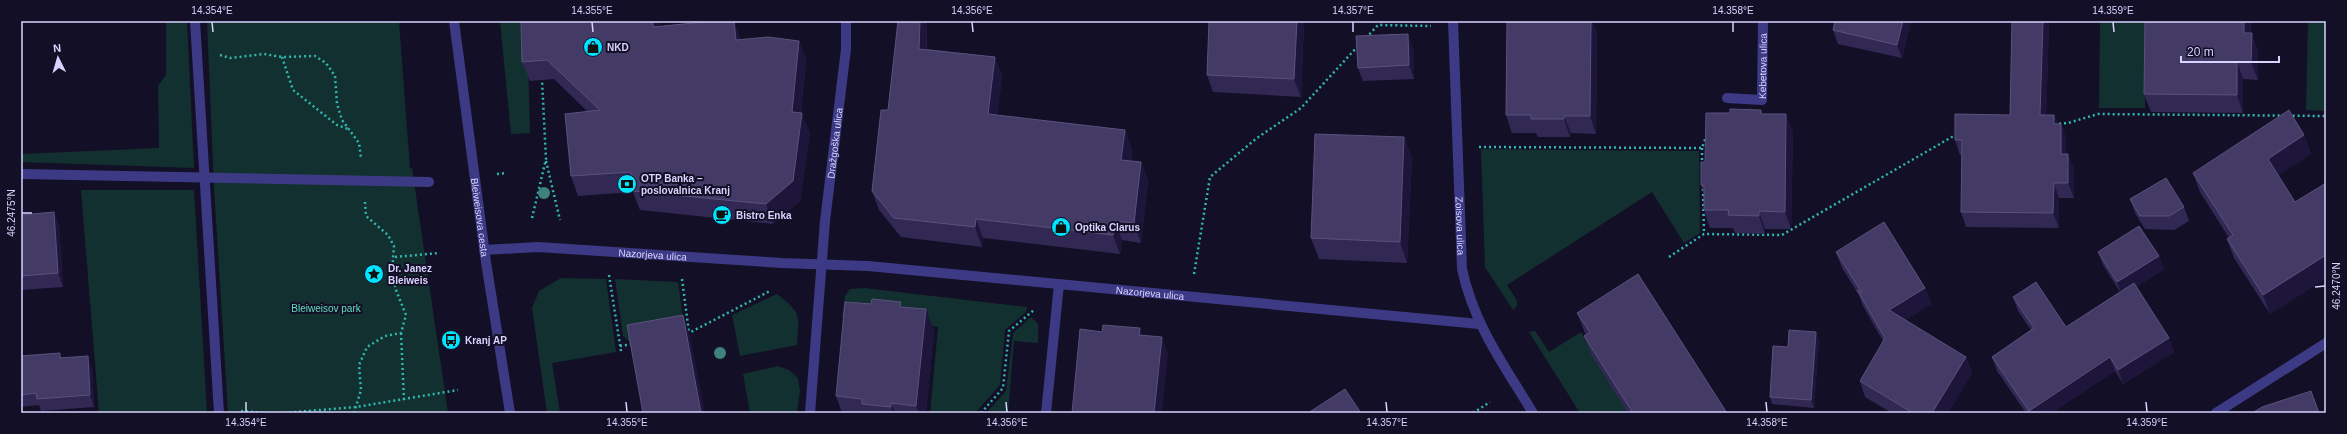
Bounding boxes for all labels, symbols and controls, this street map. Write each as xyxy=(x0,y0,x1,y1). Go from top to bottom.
text: 14.354°E xyxy=(191,5,233,16)
text: 14.355°E xyxy=(571,5,613,16)
text: 14.356°E xyxy=(951,5,993,16)
text: 14.357°E xyxy=(1332,5,1374,16)
text: 14.358°E xyxy=(1712,5,1754,16)
text: 14.359°E xyxy=(2092,5,2134,16)
street label: Kebetova ulica xyxy=(1757,33,1768,99)
shop icon: NKD xyxy=(582,36,604,58)
north arrow xyxy=(38,38,78,78)
scale bar xyxy=(2181,38,2279,64)
text: N xyxy=(53,42,62,54)
place label: NKD xyxy=(607,42,629,53)
text: 20 m xyxy=(2187,45,2214,59)
street label: Dražgoška ulica xyxy=(825,107,844,179)
bank icon: OTP Banka – poslovalnica Kranj xyxy=(616,173,638,195)
place label: OTP Banka – poslovalnica Kranj xyxy=(641,173,730,196)
street label: Bleiweisova cesta xyxy=(469,177,491,258)
text: 46.2475°N xyxy=(6,189,17,237)
street label: Zoisova ulica xyxy=(1454,196,1467,256)
cafe icon: Bistro Enka xyxy=(711,204,733,226)
place label: Bistro Enka xyxy=(736,210,792,221)
shop icon: Optika Clarus xyxy=(1050,216,1072,238)
place label: Optika Clarus xyxy=(1075,222,1140,233)
street label: Nazorjeva ulica xyxy=(618,247,688,262)
text: 46.2470°N xyxy=(2331,262,2342,310)
place icon: Dr. Janez Bleiweis xyxy=(363,263,385,285)
place label: Dr. Janez Bleiweis xyxy=(388,263,432,286)
street label: Nazorjeva ulica xyxy=(1115,284,1185,302)
park label: Bleiweisov park xyxy=(291,303,362,314)
bus stop icon: Kranj AP xyxy=(440,329,462,351)
place label: Kranj AP xyxy=(465,335,507,346)
text: 14.354°E xyxy=(225,417,267,428)
text: 14.355°E xyxy=(606,417,648,428)
text: 14.356°E xyxy=(986,417,1028,428)
text: 14.357°E xyxy=(1366,417,1408,428)
text: 14.358°E xyxy=(1746,417,1788,428)
text: 14.359°E xyxy=(2126,417,2168,428)

